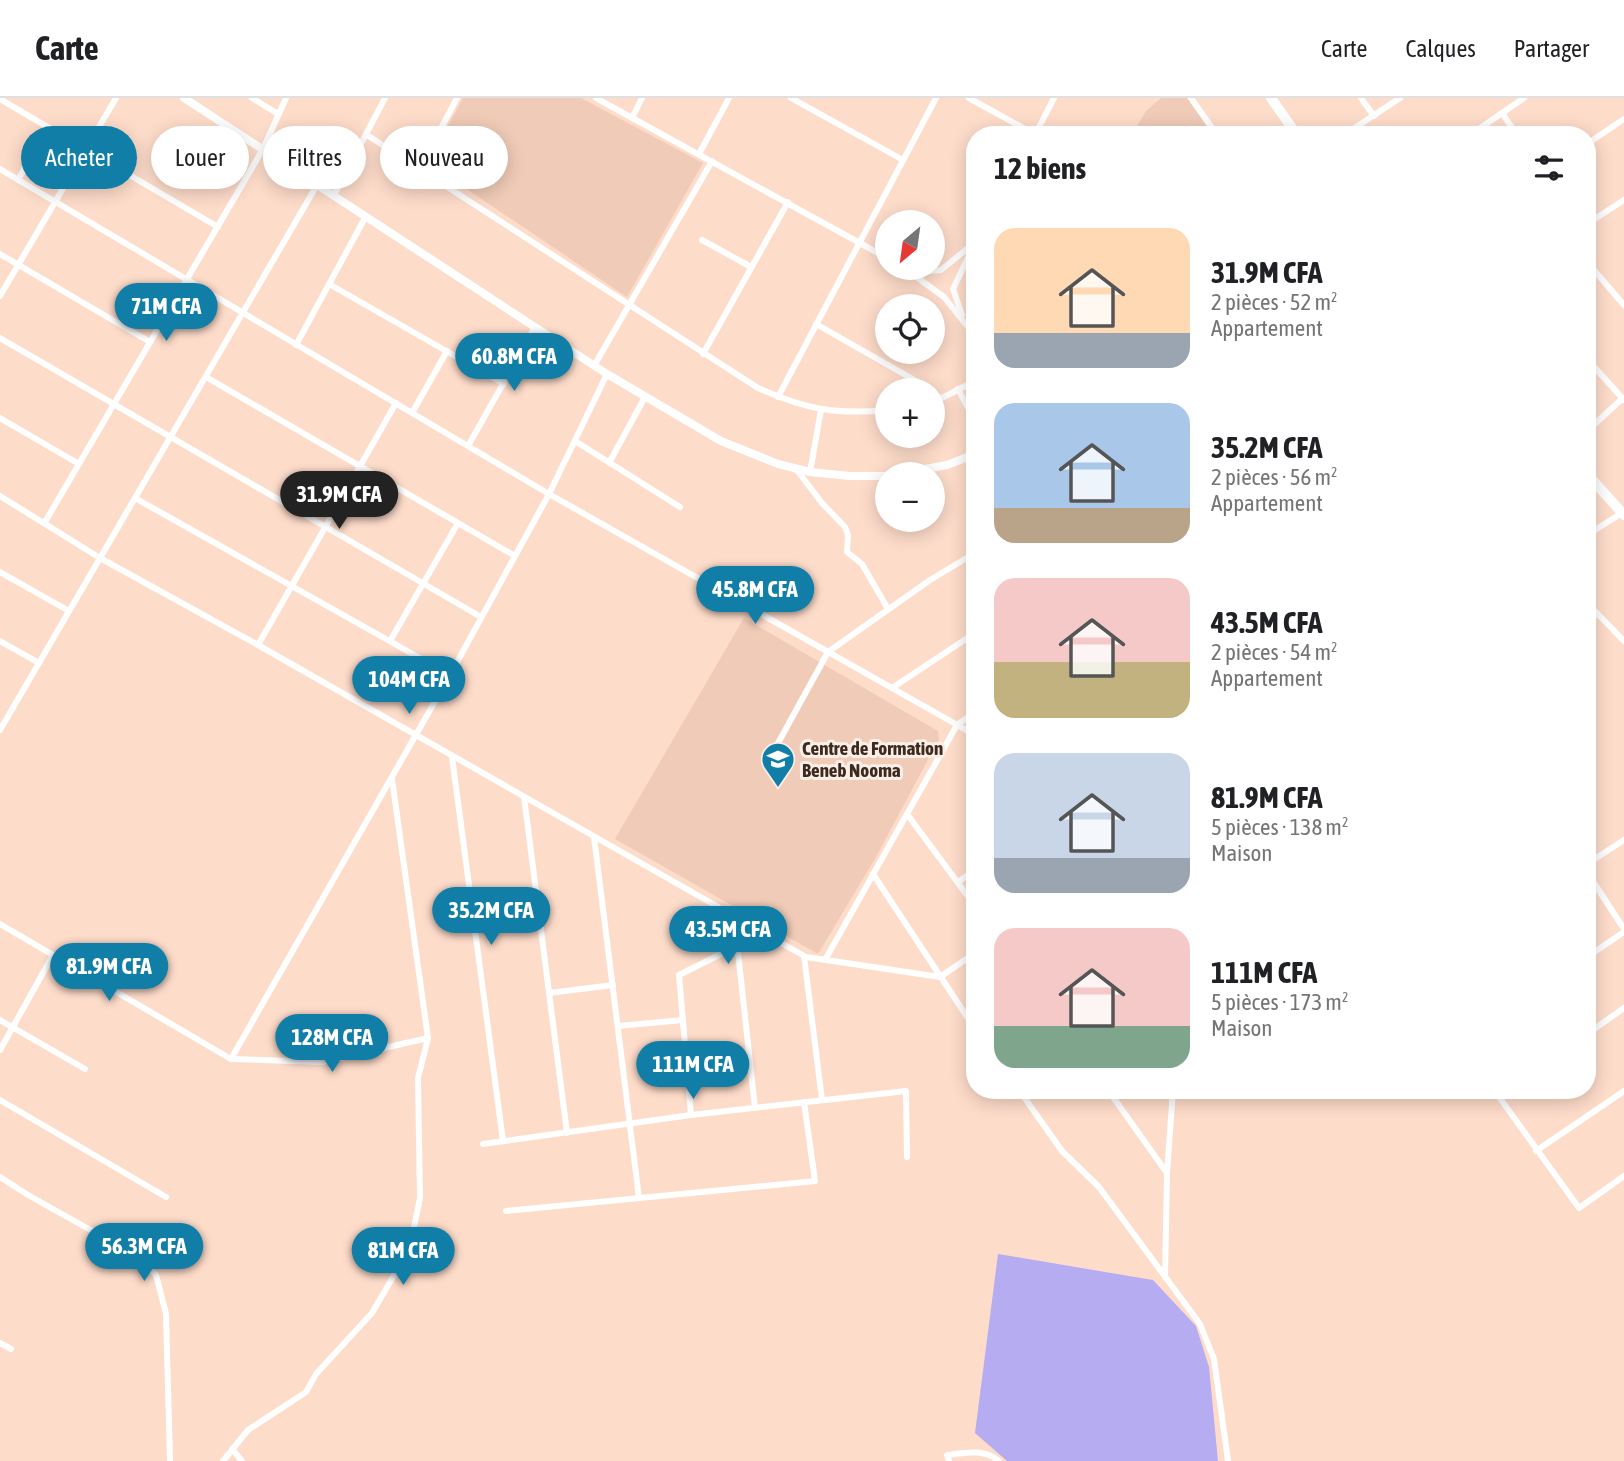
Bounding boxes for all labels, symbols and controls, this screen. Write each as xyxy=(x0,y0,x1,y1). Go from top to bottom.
text: Carte xyxy=(35,29,99,67)
text: Carte xyxy=(1321,35,1367,62)
text: Calques xyxy=(1405,35,1476,62)
text: Partager xyxy=(1514,35,1589,62)
chip: Acheter xyxy=(21,126,137,189)
chip: Louer xyxy=(151,126,249,189)
chip: Filtres xyxy=(263,126,366,189)
chip: Nouveau xyxy=(380,126,508,189)
icon: filters xyxy=(1530,149,1568,187)
text: 12 biens xyxy=(994,151,1086,185)
north arrow xyxy=(875,210,945,280)
map controls xyxy=(875,210,945,532)
text: 31.9M CFA xyxy=(1211,255,1323,289)
icon: home xyxy=(1050,256,1134,340)
pin: 71M CFA xyxy=(101,284,231,343)
text: 2 pièces · 52 m² xyxy=(1211,289,1338,315)
text: 71M CFA xyxy=(131,293,201,319)
button: locate xyxy=(875,294,945,364)
text: Appartement xyxy=(1211,315,1323,341)
pin: 60.8M CFA xyxy=(434,334,594,393)
text: 60.8M CFA xyxy=(471,343,557,369)
button: + xyxy=(875,378,945,448)
text: 35.2M CFA xyxy=(1211,430,1323,464)
icon: home xyxy=(1050,431,1134,515)
button: − xyxy=(875,462,945,532)
text: 2 pièces · 56 m² xyxy=(1211,464,1338,490)
pin: 31.9M CFA xyxy=(259,472,419,531)
text: 31.9M CFA xyxy=(296,481,382,507)
text: Appartement xyxy=(1211,490,1323,516)
pin: 45.8M CFA xyxy=(675,566,835,626)
text: 45.8M CFA xyxy=(712,576,798,602)
text: 43.5M CFA xyxy=(1211,605,1323,639)
icon: home xyxy=(1050,606,1134,690)
text: 2 pièces · 54 m² xyxy=(1211,639,1338,665)
pin: 104M CFA xyxy=(337,656,481,716)
text: Appartement xyxy=(1211,665,1323,691)
text: 104M CFA xyxy=(368,666,450,692)
place label: Centre de Formation Beneb Nooma xyxy=(802,737,943,781)
school or university icon: Centre de Formation Beneb Nooma xyxy=(759,740,797,789)
text: 81.9M CFA xyxy=(1211,780,1323,814)
icon: home xyxy=(1050,781,1134,865)
text: 5 pièces · 138 m² xyxy=(1211,814,1348,840)
text: Maison xyxy=(1211,840,1272,866)
pin: 35.2M CFA xyxy=(411,888,571,947)
text: 35.2M CFA xyxy=(448,897,534,923)
pin: 43.5M CFA xyxy=(648,906,808,966)
text: 43.5M CFA xyxy=(685,916,771,942)
pin: 81.9M CFA xyxy=(29,944,189,1003)
text: 81.9M CFA xyxy=(66,953,152,979)
text: 111M CFA xyxy=(1211,955,1317,989)
icon: home xyxy=(1050,956,1134,1040)
text: 5 pièces · 173 m² xyxy=(1211,989,1348,1015)
pin: 128M CFA xyxy=(260,1014,404,1074)
text: Maison xyxy=(1211,1015,1272,1041)
text: 128M CFA xyxy=(291,1024,373,1050)
pin: 111M CFA xyxy=(621,1042,765,1101)
text: 111M CFA xyxy=(652,1051,734,1077)
pin: 56.3M CFA xyxy=(64,1224,224,1283)
pin: 81M CFA xyxy=(338,1228,468,1287)
text: 56.3M CFA xyxy=(101,1233,187,1259)
text: 81M CFA xyxy=(368,1237,438,1263)

